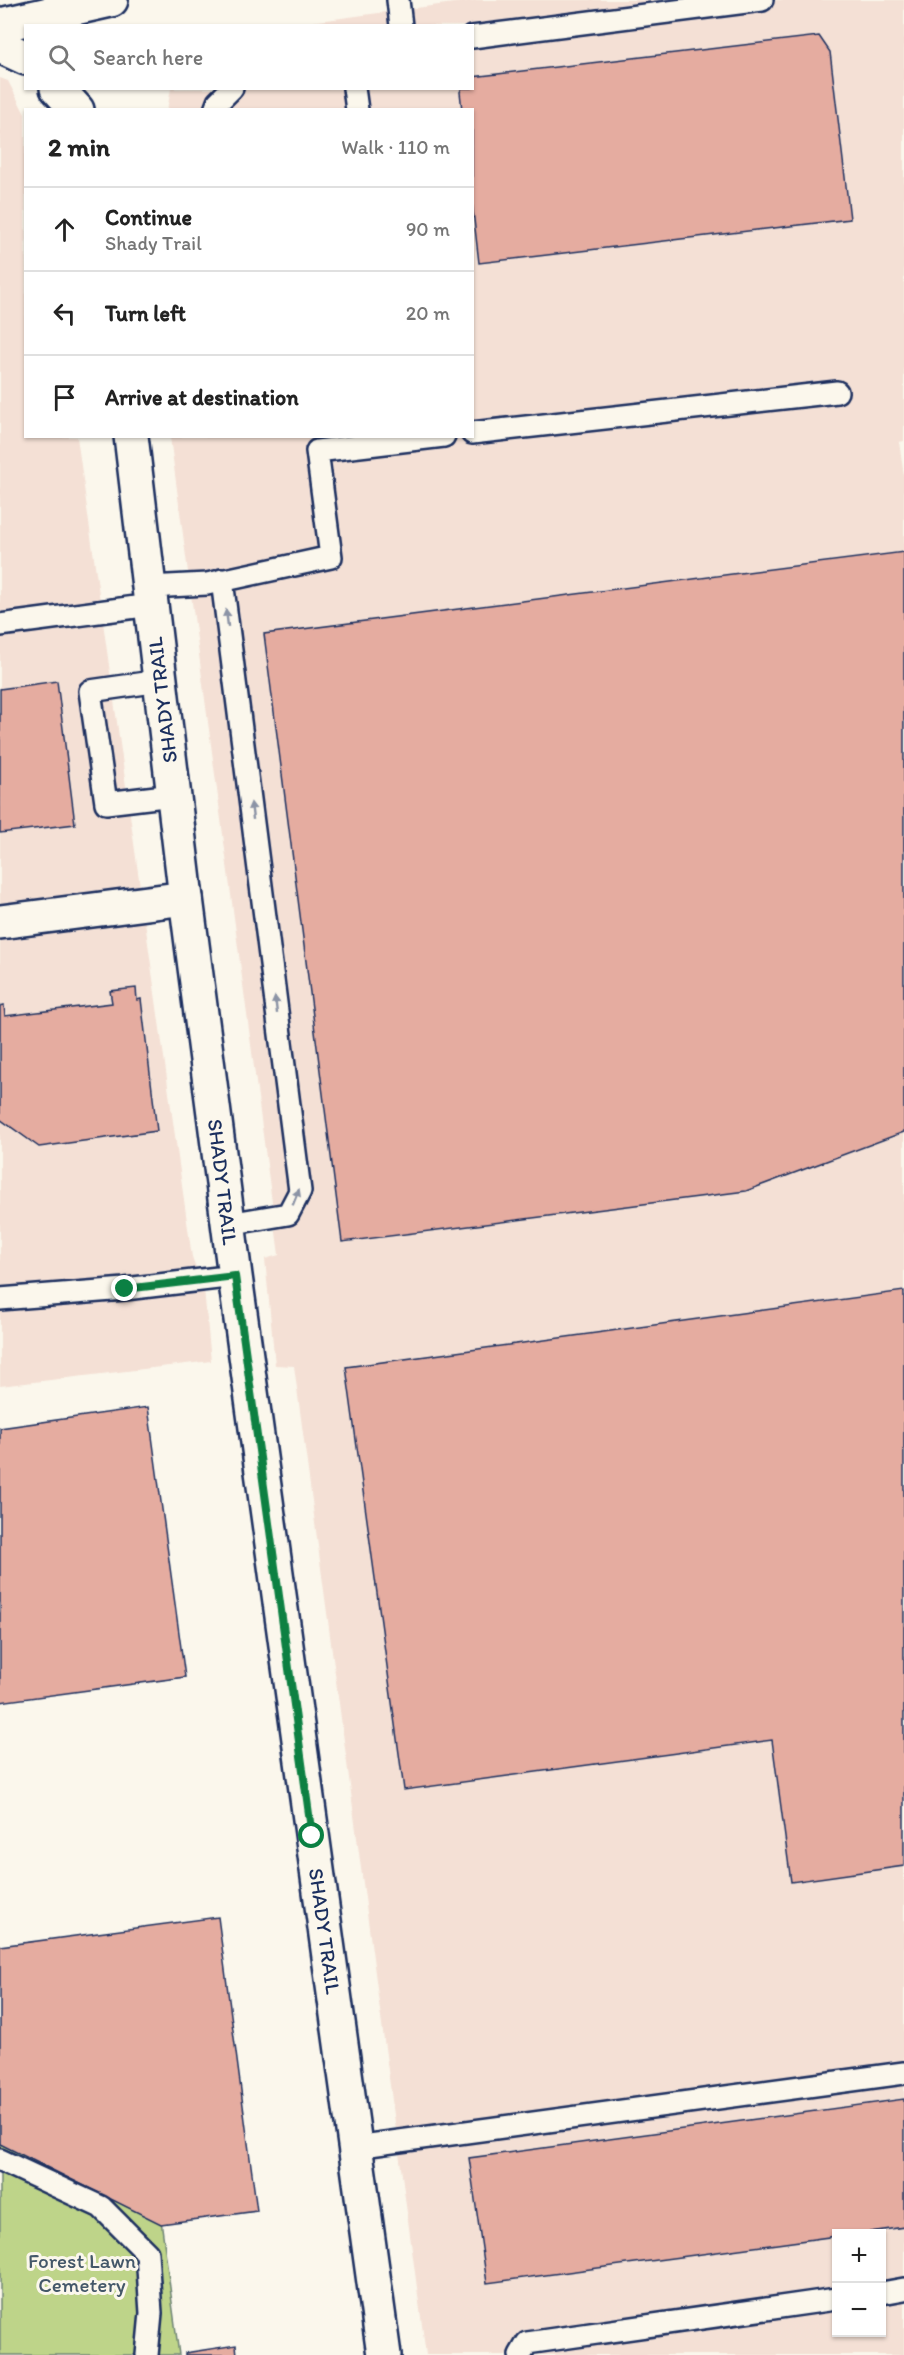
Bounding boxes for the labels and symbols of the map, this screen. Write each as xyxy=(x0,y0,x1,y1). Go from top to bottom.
one-way arrow xyxy=(222,608,232,627)
street label: SHADY TRAIL xyxy=(142,635,182,765)
one-way arrow xyxy=(247,802,256,821)
one-way arrow xyxy=(272,995,281,1014)
street label: SHADY TRAIL xyxy=(203,1117,243,1247)
one-way arrow xyxy=(291,1188,301,1206)
route end xyxy=(111,1275,137,1301)
route start xyxy=(298,1822,324,1848)
street label: SHADY TRAIL xyxy=(304,1866,346,1996)
park label: Forest Lawn Cemetery xyxy=(28,2248,136,2297)

